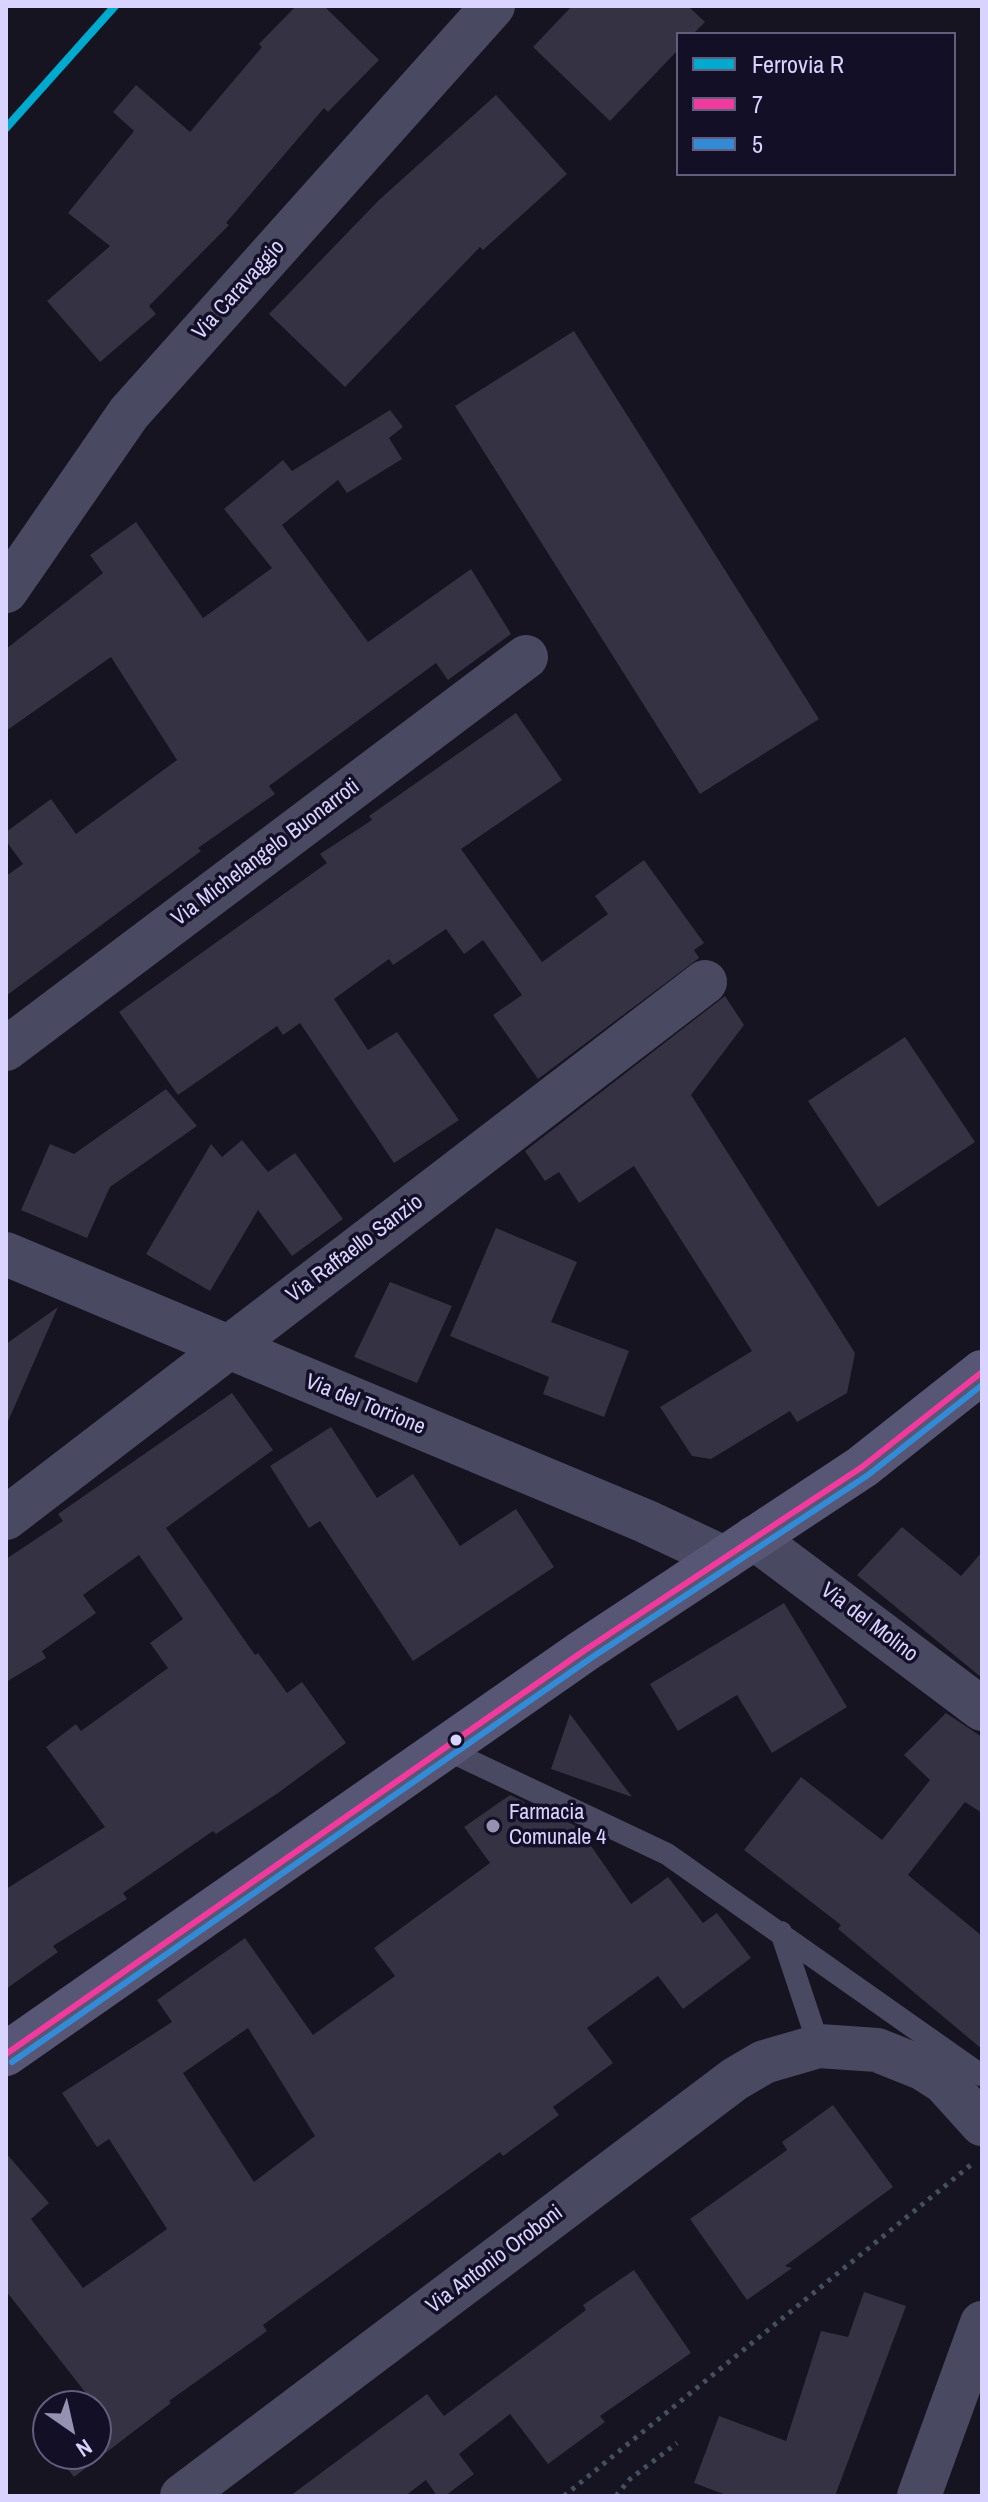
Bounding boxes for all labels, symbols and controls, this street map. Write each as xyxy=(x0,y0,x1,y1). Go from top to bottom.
legend xyxy=(676,32,956,176)
text: Ferrovia R xyxy=(752,48,844,80)
text: 7 xyxy=(752,88,763,120)
text: 5 xyxy=(752,128,763,160)
street label: Via Caravaggio xyxy=(187,235,291,345)
street label: Via Michelangelo Buonarroti xyxy=(167,774,365,932)
street label: Via Raffaello Sanzio xyxy=(282,1189,428,1309)
street label: Via del Torrione xyxy=(301,1369,429,1441)
street label: Via del Molino xyxy=(815,1578,923,1668)
unlabelled marker xyxy=(448,1732,464,1748)
place label: Farmacia Comunale 4 xyxy=(509,1800,606,1852)
marker: Farmacia Comunale 4 xyxy=(484,1817,502,1835)
street label: Via Antonio Oroboni xyxy=(421,2200,569,2320)
north arrow xyxy=(32,2390,112,2470)
text: N xyxy=(71,2432,98,2464)

